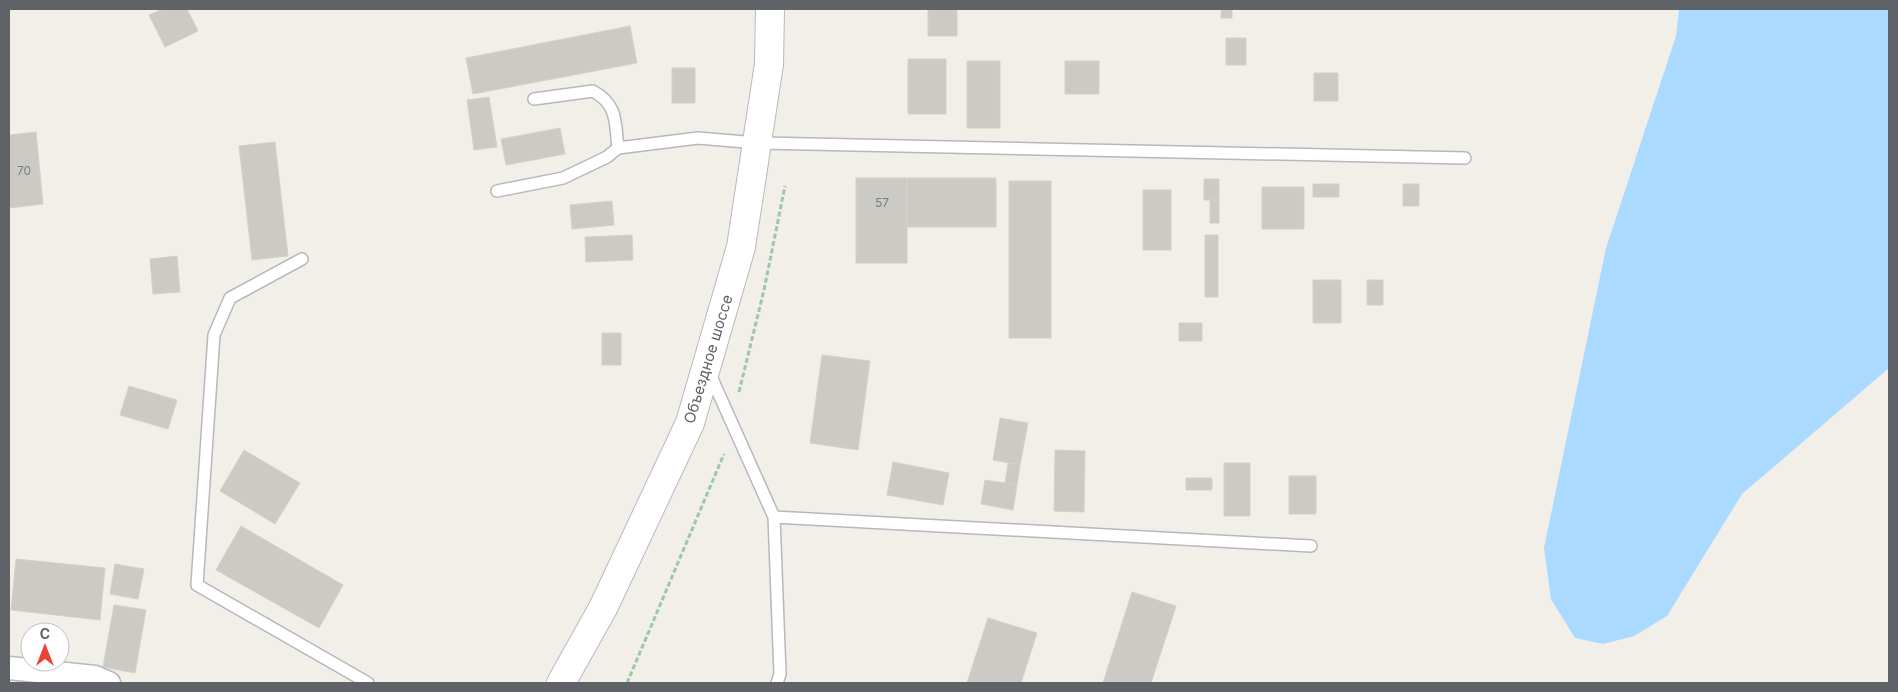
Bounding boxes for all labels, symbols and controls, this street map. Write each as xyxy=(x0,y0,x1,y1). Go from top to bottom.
house number: 70 xyxy=(17,163,31,178)
house number: 57 xyxy=(875,195,889,210)
street label: Объездное шоссе xyxy=(679,292,737,426)
north arrow xyxy=(20,622,70,672)
text: С xyxy=(40,625,50,642)

